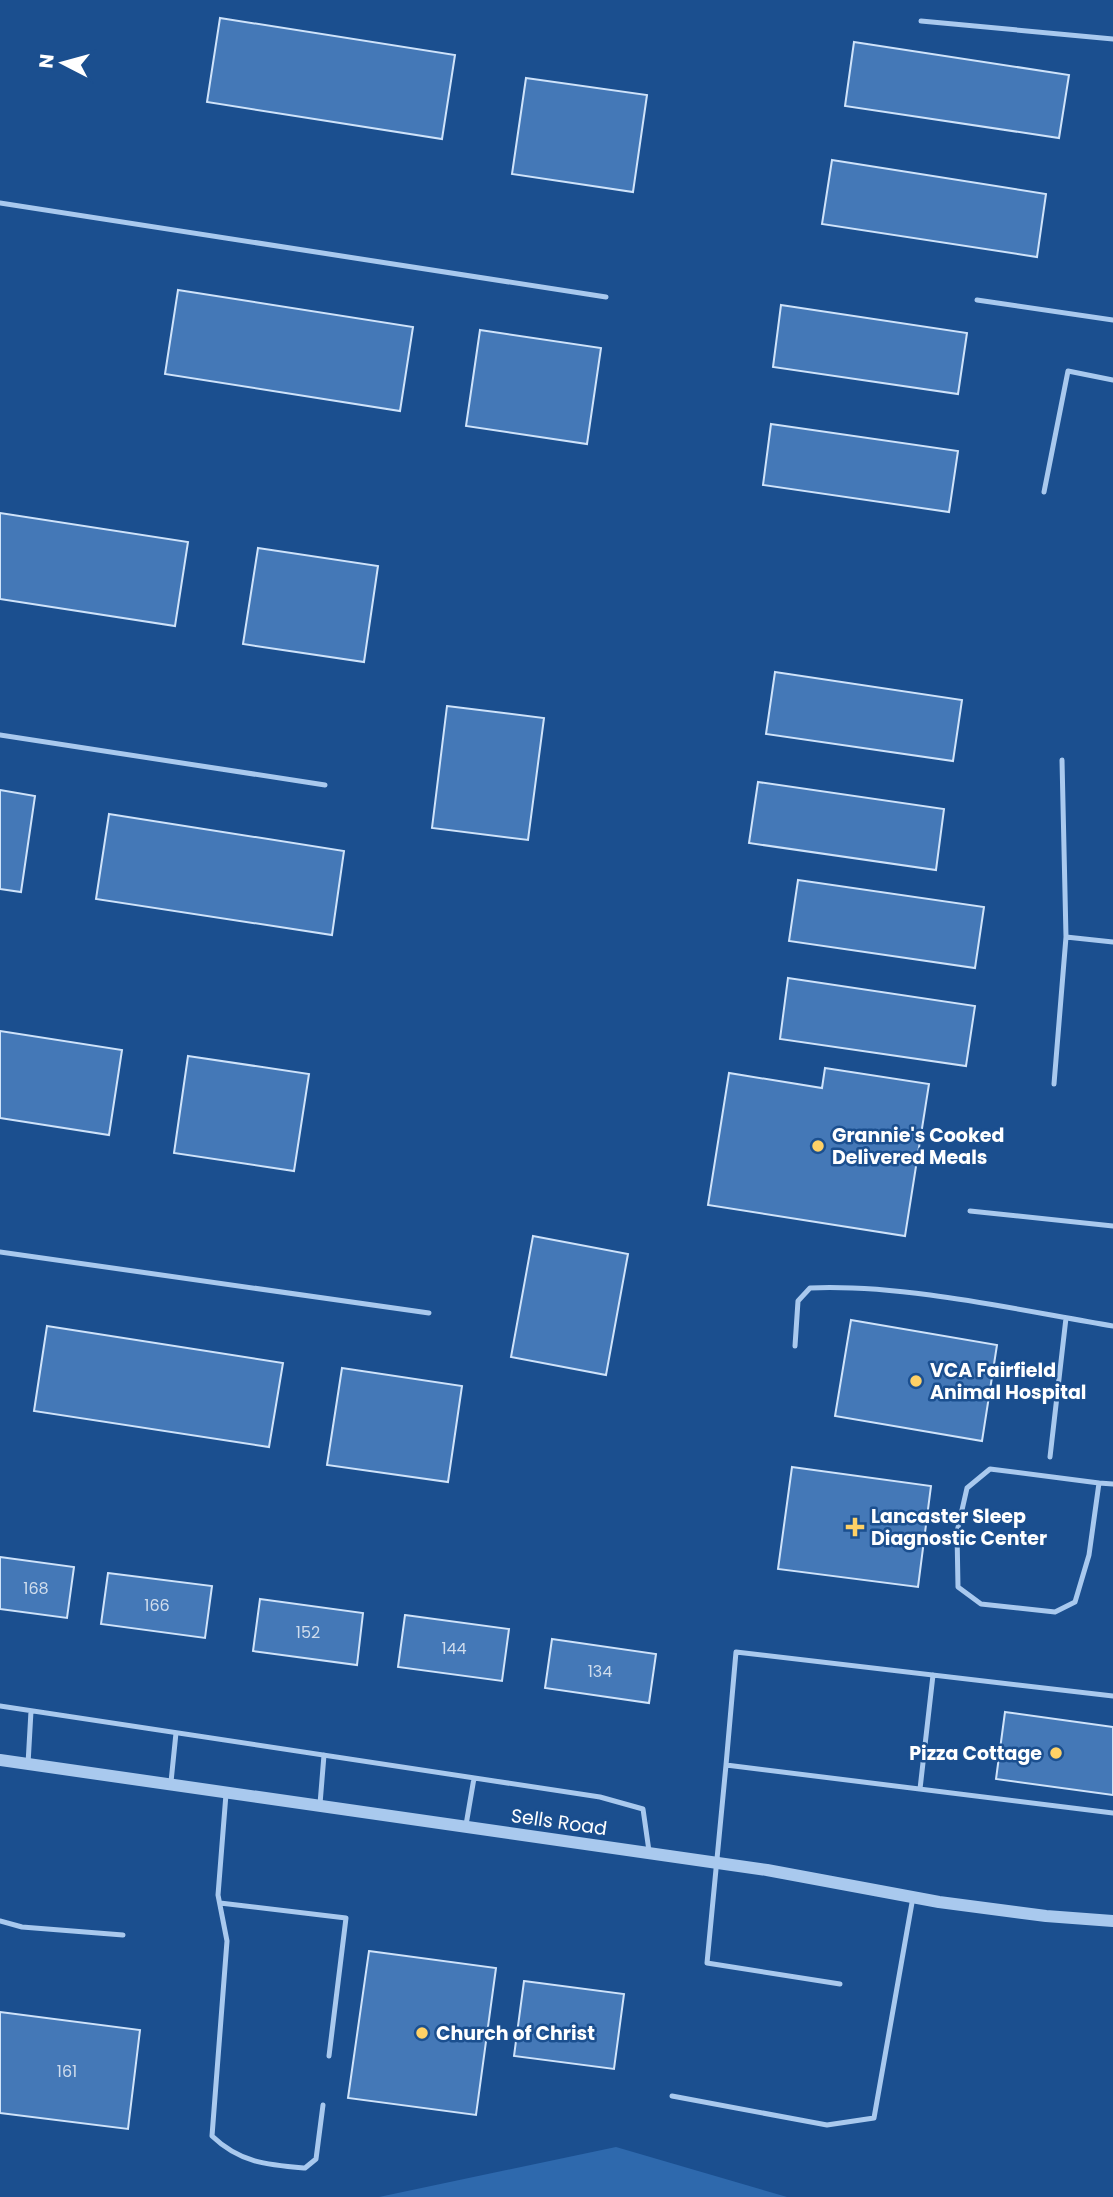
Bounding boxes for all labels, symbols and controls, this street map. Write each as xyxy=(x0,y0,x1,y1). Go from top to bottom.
north arrow xyxy=(28,28,98,98)
text: N xyxy=(32,53,61,70)
place label: Grannie's Cooked Delivered Meals xyxy=(832,1122,1004,1171)
marker: Grannie's Cooked Delivered Meals xyxy=(810,1138,826,1154)
place label: VCA Fairfield Animal Hospital xyxy=(930,1357,1086,1406)
marker: VCA Fairfield Animal Hospital xyxy=(908,1373,924,1389)
place label: Lancaster Sleep Diagnostic Center xyxy=(871,1503,1047,1552)
marker: Lancaster Sleep Diagnostic Center xyxy=(845,1517,865,1537)
house number: 168 xyxy=(23,1577,49,1600)
house number: 166 xyxy=(144,1594,170,1617)
house number: 152 xyxy=(296,1621,320,1644)
house number: 144 xyxy=(441,1637,467,1660)
house number: 134 xyxy=(588,1660,612,1683)
place label: Pizza Cottage xyxy=(909,1740,1042,1767)
marker: Pizza Cottage xyxy=(1048,1745,1064,1761)
street label: Sells Road xyxy=(509,1802,609,1842)
place label: Church of Christ xyxy=(436,2020,595,2047)
marker: Church of Christ xyxy=(414,2025,430,2041)
house number: 161 xyxy=(57,2060,77,2083)

